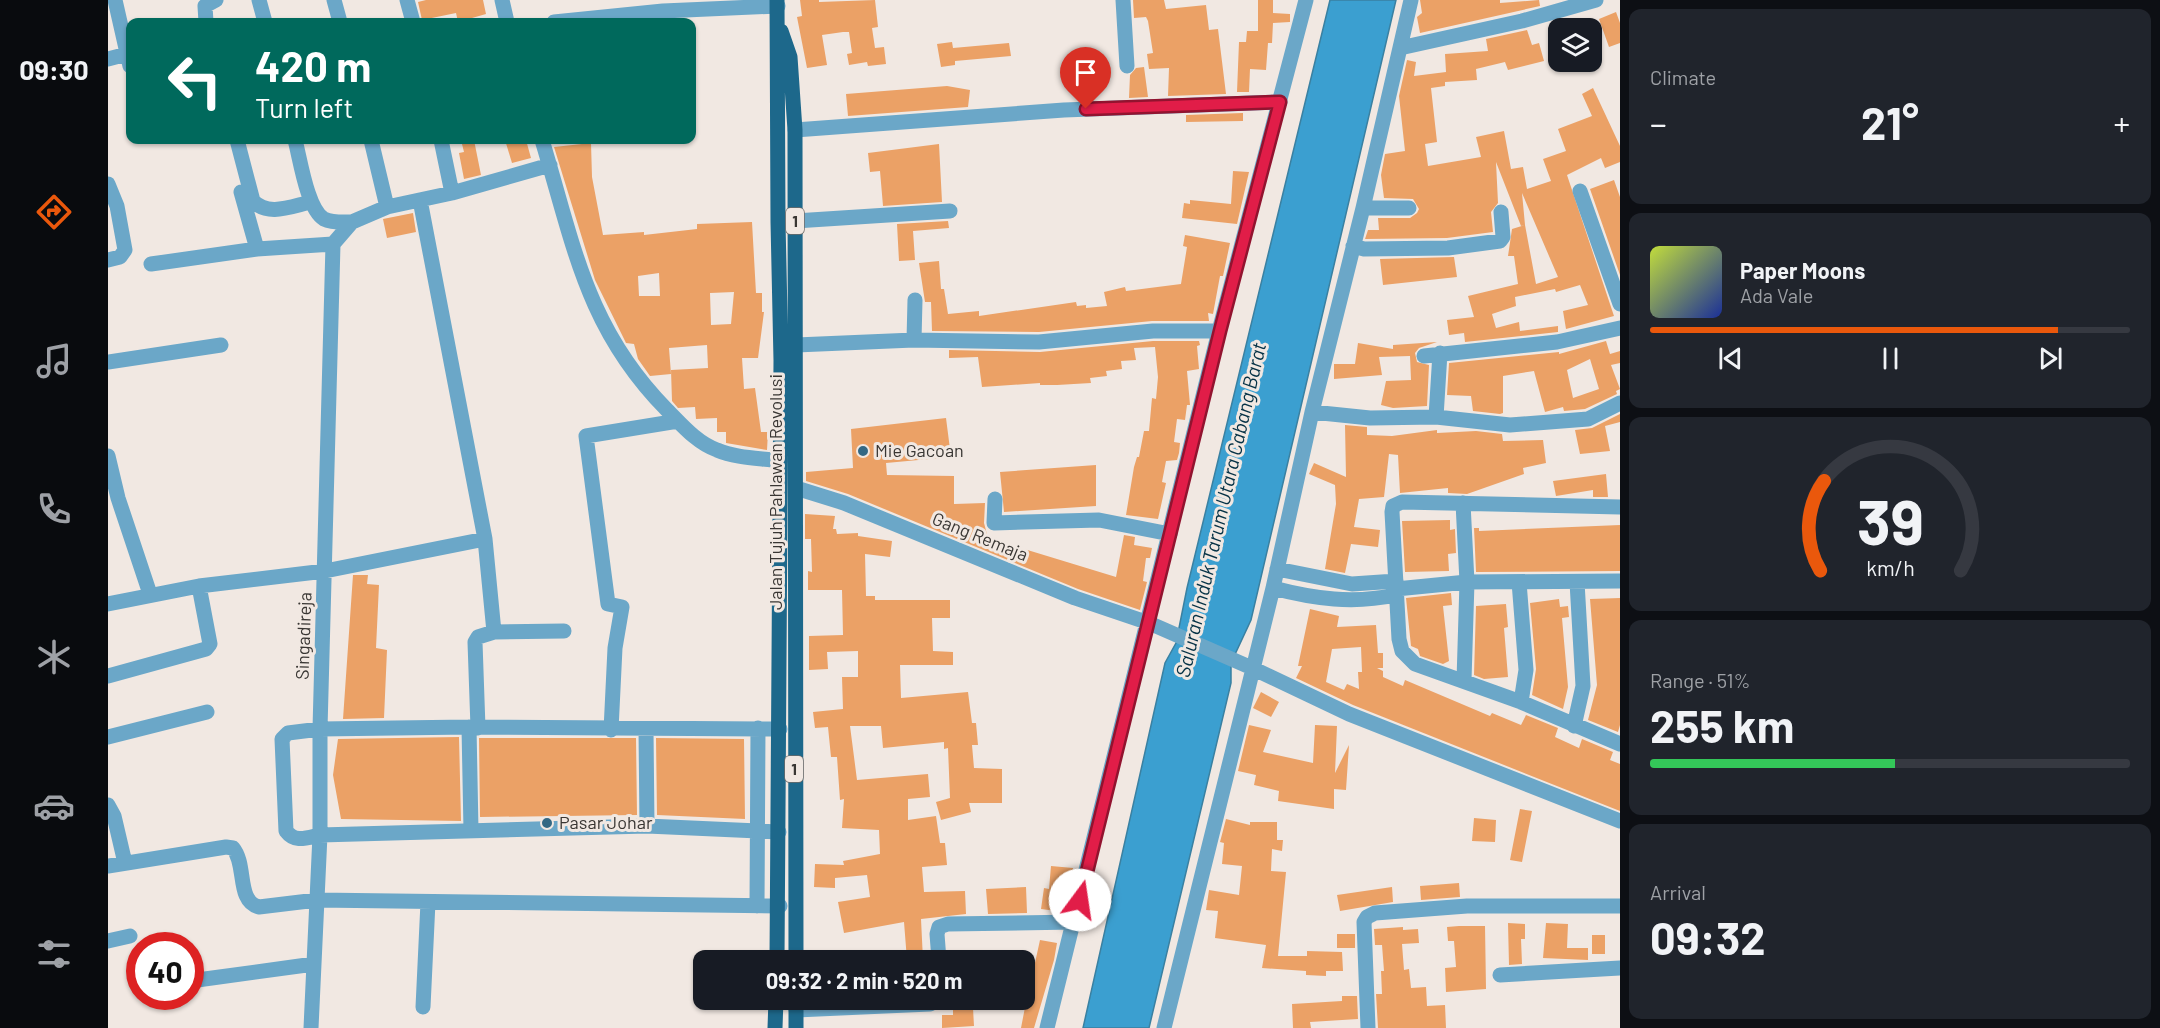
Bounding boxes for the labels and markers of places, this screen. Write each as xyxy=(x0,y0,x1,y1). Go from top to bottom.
pin xyxy=(1060,47,1111,109)
place label: Mie Gacoan xyxy=(875,439,964,461)
marker: Mie Gacoan xyxy=(856,444,870,458)
place label: Pasar Johar xyxy=(559,811,653,833)
marker: Pasar Johar xyxy=(540,816,554,830)

